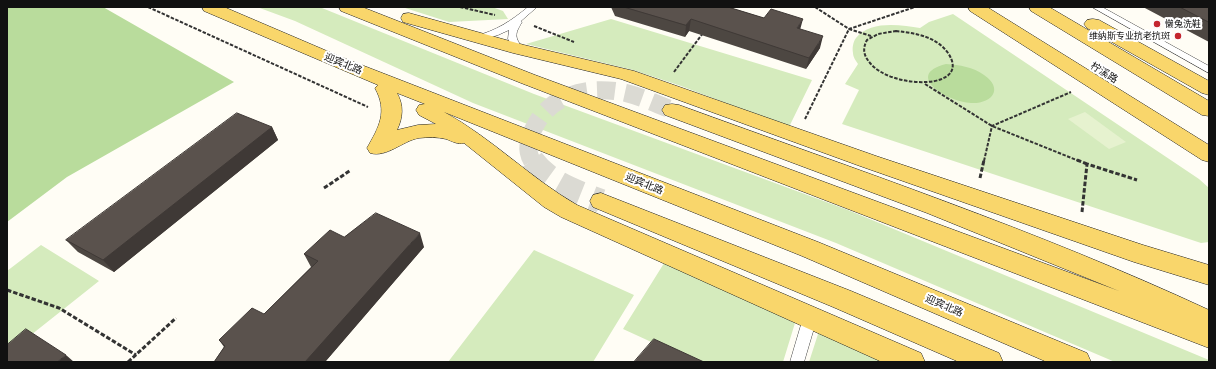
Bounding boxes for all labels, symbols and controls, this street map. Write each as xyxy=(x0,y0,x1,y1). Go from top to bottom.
marker: 懒兔洗鞋 xyxy=(1152,19,1162,29)
place label: 懒兔洗鞋 xyxy=(1165,19,1201,29)
place label: 维纳斯专业抗老抗斑 xyxy=(1089,31,1170,41)
marker: 维纳斯专业抗老抗斑 xyxy=(1173,31,1183,41)
street label: 迎宾北路 xyxy=(322,51,364,77)
street label: 柠溪路 xyxy=(1088,60,1120,86)
street label: 迎宾北路 xyxy=(623,171,665,197)
street label: 迎宾北路 xyxy=(923,293,965,319)

